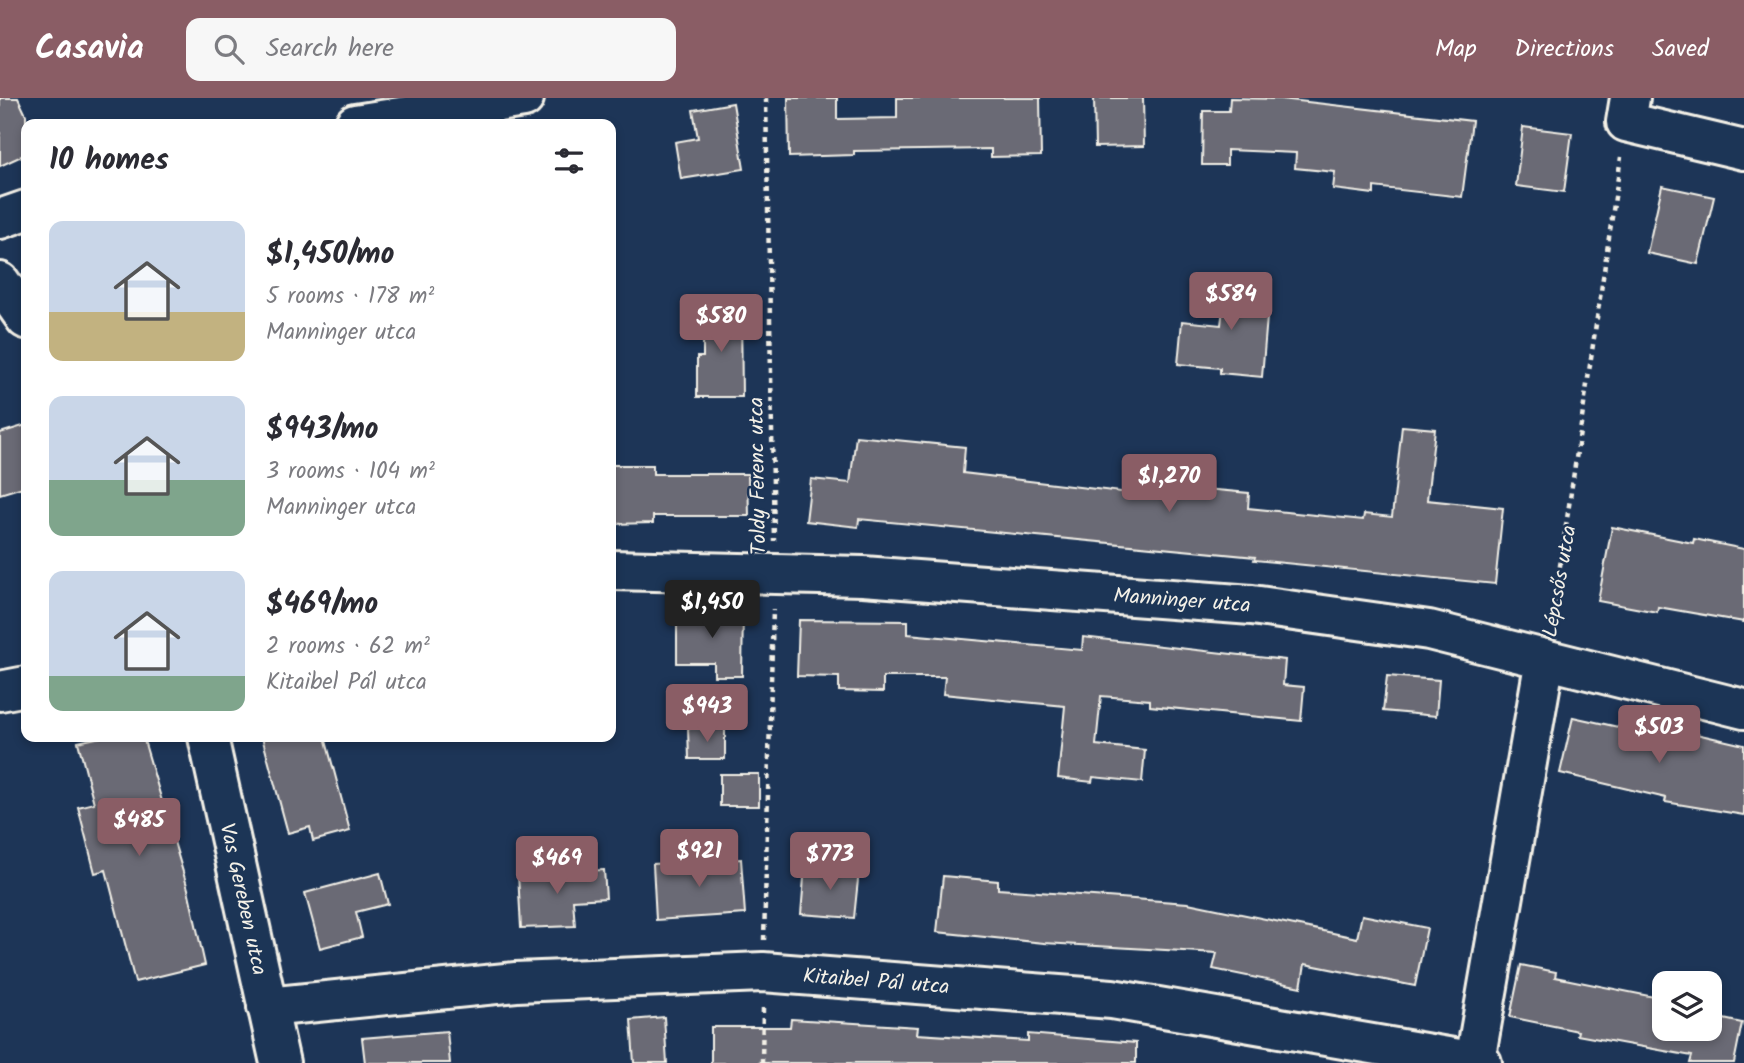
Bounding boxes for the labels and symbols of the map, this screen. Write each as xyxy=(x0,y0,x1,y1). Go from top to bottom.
pin: $584 xyxy=(1190,272,1272,332)
pin: $580 xyxy=(680,294,762,354)
street label: Toldy Ferenc utca xyxy=(741,397,776,555)
pin: $1,270 xyxy=(1112,454,1226,514)
street label: Lépcsős utca xyxy=(1534,523,1587,640)
pin: $1,450 xyxy=(655,580,769,640)
street label: Manninger utca xyxy=(1112,580,1252,623)
pin: $943 xyxy=(666,684,748,744)
pin: $503 xyxy=(1618,706,1700,765)
pin: $485 xyxy=(98,798,180,858)
street label: Vas Gereben utca xyxy=(210,820,275,979)
pin: $921 xyxy=(658,830,740,889)
pin: $773 xyxy=(789,832,871,892)
pin: $469 xyxy=(516,836,598,896)
street label: Kitaibel Pál utca xyxy=(802,960,951,1004)

